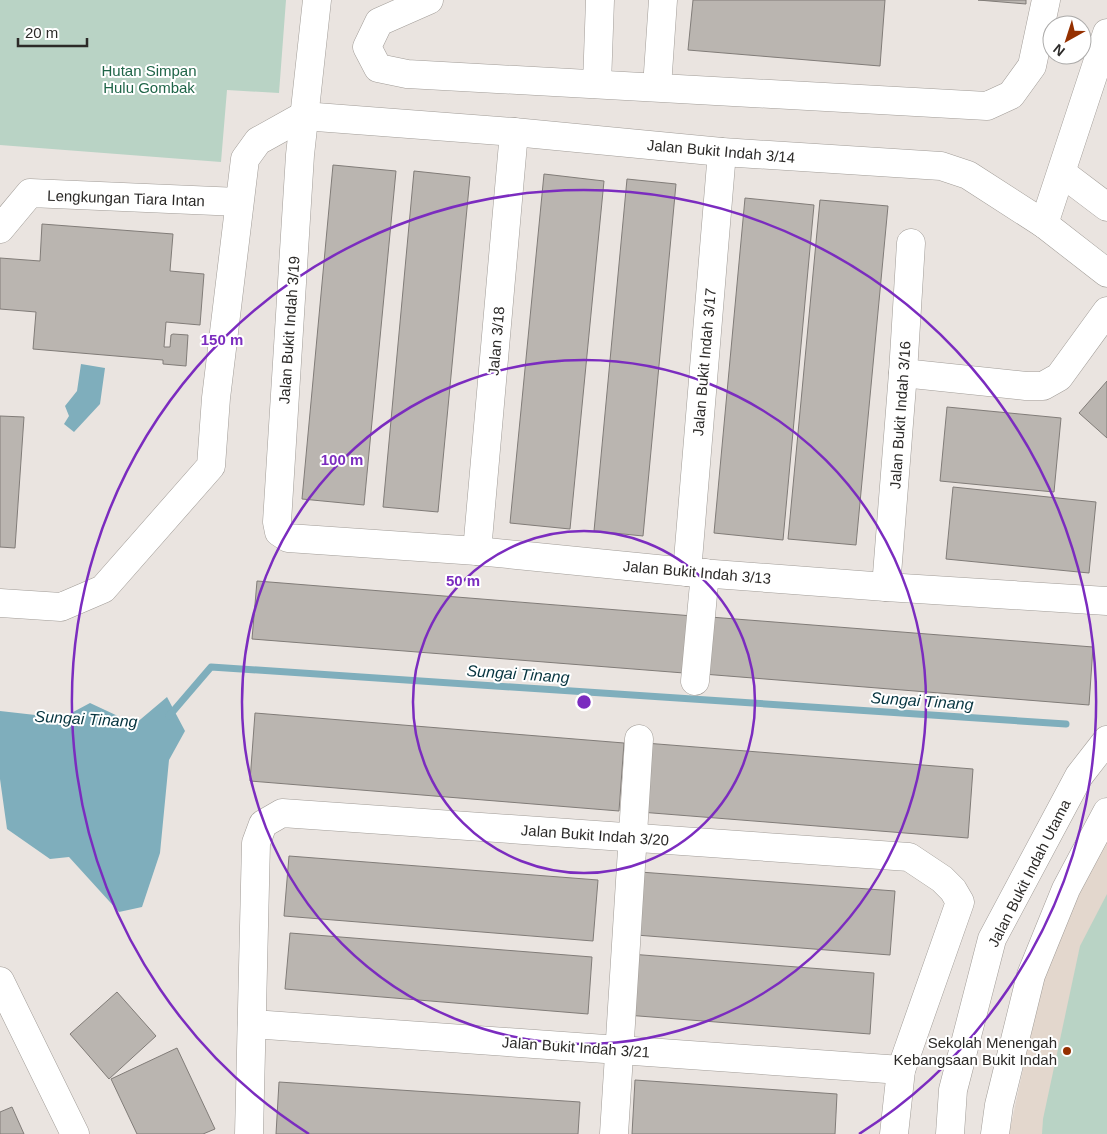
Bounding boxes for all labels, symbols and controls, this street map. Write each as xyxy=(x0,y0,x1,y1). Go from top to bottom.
scale bar xyxy=(18,15,86,47)
north arrow xyxy=(1042,15,1092,65)
text: 20 m xyxy=(25,24,58,41)
text: N xyxy=(1050,41,1068,60)
park label: Hutan Simpan Hulu Gombak xyxy=(101,62,197,96)
street label: Jalan Bukit Indah 3/14 xyxy=(646,136,796,166)
street label: Lengkungan Tiara Intan xyxy=(47,187,205,209)
street label: Jalan Bukit Indah 3/19 xyxy=(275,255,303,405)
street label: Jalan Bukit Indah 3/17 xyxy=(689,287,719,437)
street label: Jalan 3/18 xyxy=(485,306,507,376)
text: 150 m xyxy=(201,331,243,348)
street label: Jalan Bukit Indah 3/16 xyxy=(886,340,914,490)
text: 100 m xyxy=(321,451,363,468)
street label: Jalan Bukit Indah 3/13 xyxy=(622,557,772,587)
text: 50 m xyxy=(446,572,480,589)
water label: Sungai Tinang xyxy=(466,662,570,686)
water label: Sungai Tinang xyxy=(870,689,974,713)
centre of rings xyxy=(575,693,593,711)
water label: Sungai Tinang xyxy=(34,708,138,730)
street label: Jalan Bukit Indah Utama xyxy=(984,796,1074,950)
street label: Jalan Bukit Indah 3/20 xyxy=(520,821,670,849)
street label: Jalan Bukit Indah 3/21 xyxy=(501,1033,651,1061)
place label: Sekolah Menengah Kebangsaan Bukit Indah xyxy=(894,1034,1057,1068)
marker: Sekolah Menengah Kebangsaan Bukit Indah xyxy=(1061,1045,1073,1057)

